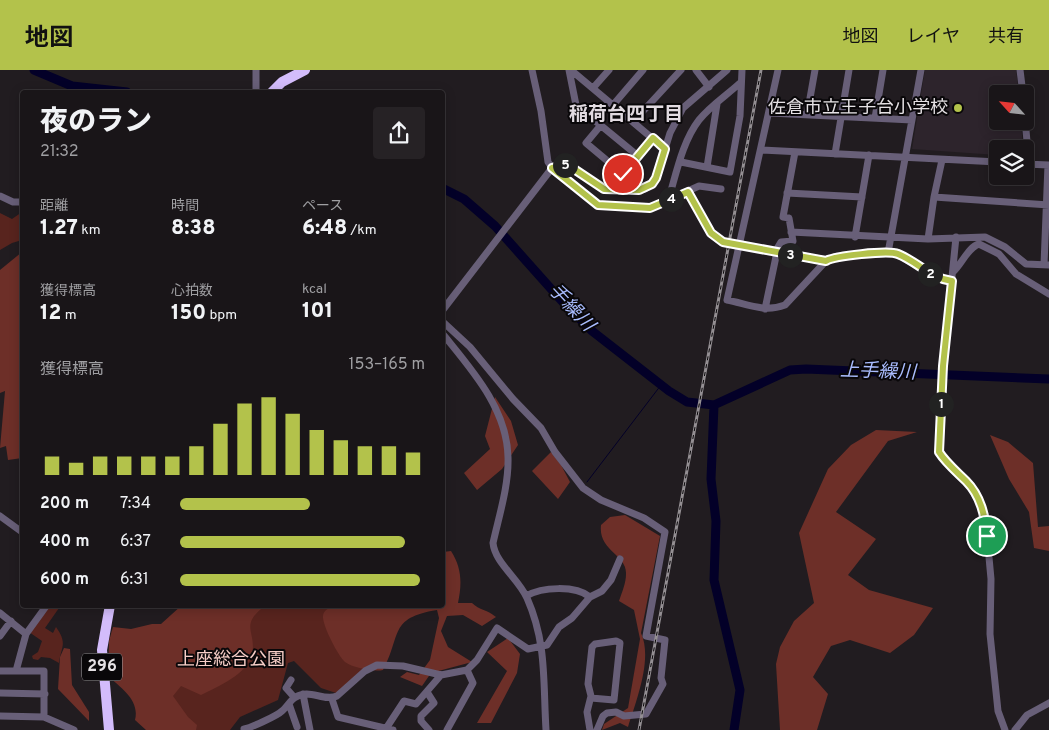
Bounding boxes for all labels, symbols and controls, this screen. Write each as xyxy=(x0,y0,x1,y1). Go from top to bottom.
text: 地図 xyxy=(25,24,73,54)
text: 地図 xyxy=(843,26,879,49)
text: レイヤ xyxy=(907,26,960,49)
text: 共有 xyxy=(988,26,1024,49)
north arrow xyxy=(989,85,1034,130)
map controls xyxy=(989,85,1034,185)
place label: 佐倉市立王子台小学校 xyxy=(768,97,948,120)
marker: 佐倉市立王子台小学校 xyxy=(952,102,964,114)
district label: 稲荷台四丁目 xyxy=(569,103,683,127)
text: 夜のラン xyxy=(40,105,152,141)
button: share xyxy=(373,107,425,159)
button: layers xyxy=(989,140,1034,185)
text: 21:32 xyxy=(40,142,78,162)
pin: 5 xyxy=(552,152,578,178)
pin xyxy=(602,153,644,195)
text: 5 xyxy=(561,157,570,174)
icon: check xyxy=(609,160,637,188)
pin: 4 xyxy=(658,186,684,212)
text: 4 xyxy=(667,191,676,208)
text: 距離 xyxy=(40,198,68,215)
text: 時間 xyxy=(171,198,199,215)
text: ペース xyxy=(302,198,343,215)
text: 1.27 xyxy=(40,215,78,242)
text: 8:38 xyxy=(171,215,215,242)
text: 6:48 xyxy=(302,215,347,242)
text: km xyxy=(78,222,101,239)
text: /km xyxy=(347,222,377,239)
pin: 3 xyxy=(778,242,802,268)
text: 3 xyxy=(786,247,795,264)
pin: 2 xyxy=(918,262,942,286)
text: 2 xyxy=(926,266,935,283)
water label: 手繰川 xyxy=(543,279,601,338)
text: kcal xyxy=(302,281,327,298)
text: 獲得標高 xyxy=(40,283,96,300)
text: 心拍数 xyxy=(171,283,213,300)
text: 101 xyxy=(302,298,333,325)
text: 12 xyxy=(40,300,61,327)
text: 150 xyxy=(171,300,206,327)
text: m xyxy=(61,307,77,324)
text: bpm xyxy=(206,307,237,324)
text: 153–165 m xyxy=(349,355,425,375)
water label: 上手繰川 xyxy=(840,359,918,385)
text: 獲得標高 xyxy=(40,360,104,380)
pin: 1 xyxy=(928,392,954,416)
text: 1 xyxy=(939,396,944,413)
text: 200 m xyxy=(40,494,89,514)
text: 7:34 xyxy=(120,494,151,514)
pin xyxy=(966,515,1008,557)
icon: arrive xyxy=(973,522,1001,550)
text: 400 m xyxy=(40,532,89,552)
text: 6:37 xyxy=(120,532,151,552)
text: 600 m xyxy=(40,570,89,590)
text: 6:31 xyxy=(120,570,149,590)
park label: 上座総合公園 xyxy=(177,649,285,672)
road number: 296 xyxy=(82,654,122,680)

